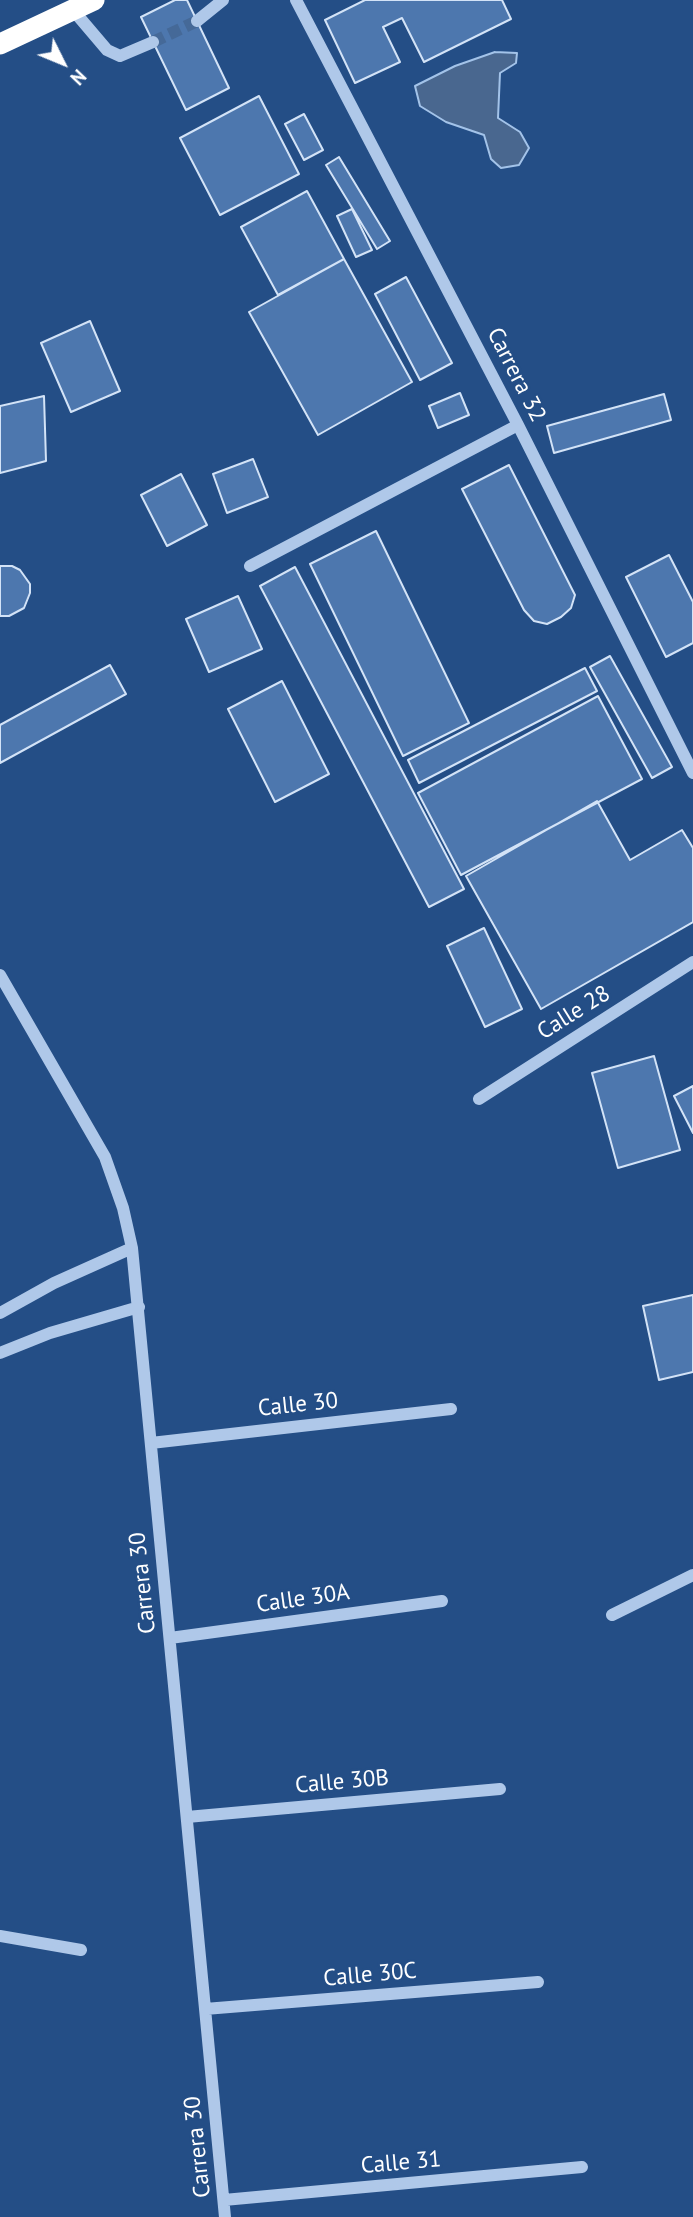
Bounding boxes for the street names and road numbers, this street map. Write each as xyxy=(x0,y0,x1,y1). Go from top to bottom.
street label: Carrera 32 xyxy=(481,323,551,427)
street label: Calle 28 xyxy=(533,980,615,1046)
street label: Calle 30 xyxy=(257,1387,339,1423)
street label: Carrera 30 xyxy=(124,1531,162,1635)
street label: Calle 30A xyxy=(255,1579,351,1619)
street label: Calle 30B xyxy=(294,1764,390,1800)
street label: Calle 30C xyxy=(322,1957,418,1993)
street label: Carrera 30 xyxy=(179,2095,217,2199)
street label: Calle 31 xyxy=(360,2146,442,2180)

